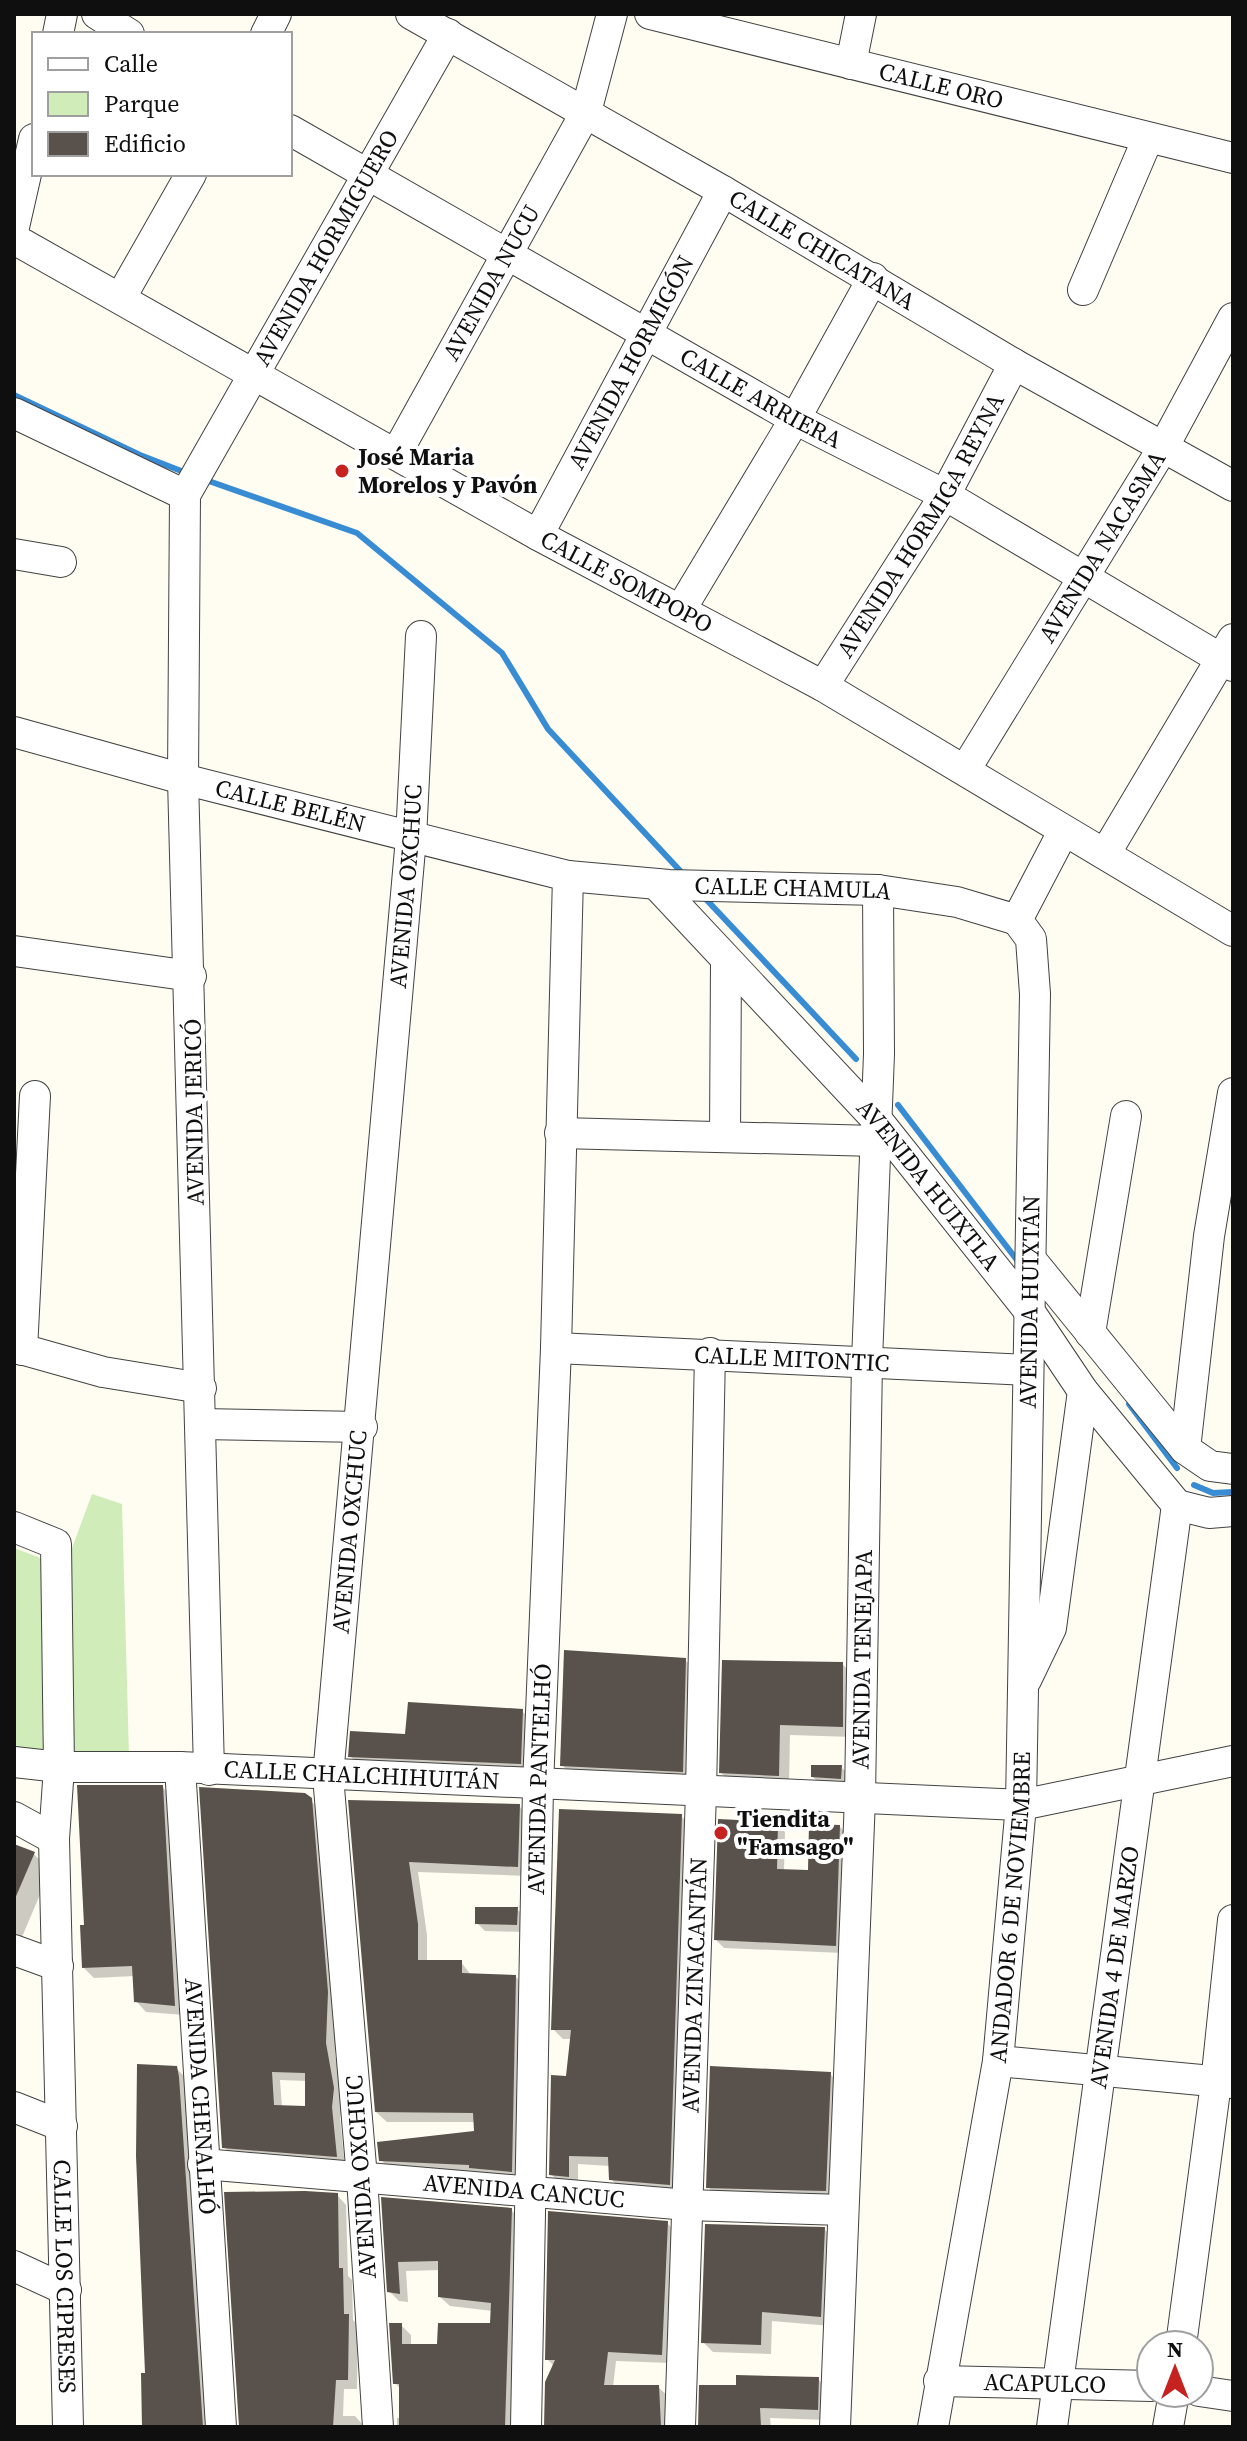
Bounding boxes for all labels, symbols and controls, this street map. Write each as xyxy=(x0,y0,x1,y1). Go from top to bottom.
legend xyxy=(32,32,292,176)
text: Calle xyxy=(104,47,158,80)
street label: CALLE ORO xyxy=(876,54,1007,117)
text: Parque xyxy=(104,87,180,120)
street label: AVENIDA HORMIGUERO xyxy=(245,123,406,372)
text: Edificio xyxy=(104,127,186,160)
street label: CALLE CHICATANA xyxy=(723,181,922,318)
street label: AVENIDA NUCU xyxy=(434,198,547,366)
street label: AVENIDA HORMIGÓN xyxy=(559,249,701,475)
street label: CALLE ARRIERA xyxy=(674,340,848,456)
street label: AVENIDA HORMIGA REYNA xyxy=(828,387,1012,664)
place label: José Maria Morelos y Pavón xyxy=(356,440,538,501)
street label: AVENIDA NACASMA xyxy=(1030,444,1173,649)
marker: José Maria Morelos y Pavón xyxy=(333,462,351,480)
street label: CALLE SOMPOPO xyxy=(535,522,719,641)
street label: CALLE BELÉN xyxy=(212,771,369,840)
street label: AVENIDA OXCHUC xyxy=(381,784,430,990)
street label: CALLE CHAMULA xyxy=(694,869,894,908)
street label: AVENIDA JERICÓ xyxy=(175,1018,212,1206)
street label: AVENIDA HUIXTLA xyxy=(849,1091,1008,1278)
street label: AVENIDA HUIXTÁN xyxy=(1011,1195,1048,1409)
street label: CALLE MITONTIC xyxy=(693,1337,890,1380)
street label: AVENIDA OXCHUC xyxy=(324,1429,375,1635)
street label: AVENIDA TENEJAPA xyxy=(843,1549,880,1770)
street label: AVENIDA PANTELHÓ xyxy=(519,1663,559,1895)
street label: ANDADOR 6 DE NOVIEMBRE xyxy=(981,1751,1038,2064)
street label: CALLE CHALCHIHUITÁN xyxy=(223,1752,500,1797)
place label: Tiendita "Famsago" xyxy=(737,1802,854,1863)
marker: Tiendita "Famsago" xyxy=(712,1824,730,1842)
street label: AVENIDA 4 DE MARZO xyxy=(1081,1844,1147,2090)
street label: AVENIDA ZINACANTÁN xyxy=(673,1857,715,2114)
street label: AVENIDA CHENALHÓ xyxy=(177,1977,225,2216)
street label: AVENIDA OXCHUC xyxy=(337,2074,384,2280)
street label: CALLE LOS CIPRESES xyxy=(46,2159,84,2394)
street label: AVENIDA CANCUC xyxy=(422,2166,626,2216)
north arrow xyxy=(1135,2329,1215,2409)
text: N xyxy=(1167,2334,1183,2364)
street label: ACAPULCO xyxy=(983,2365,1107,2401)

